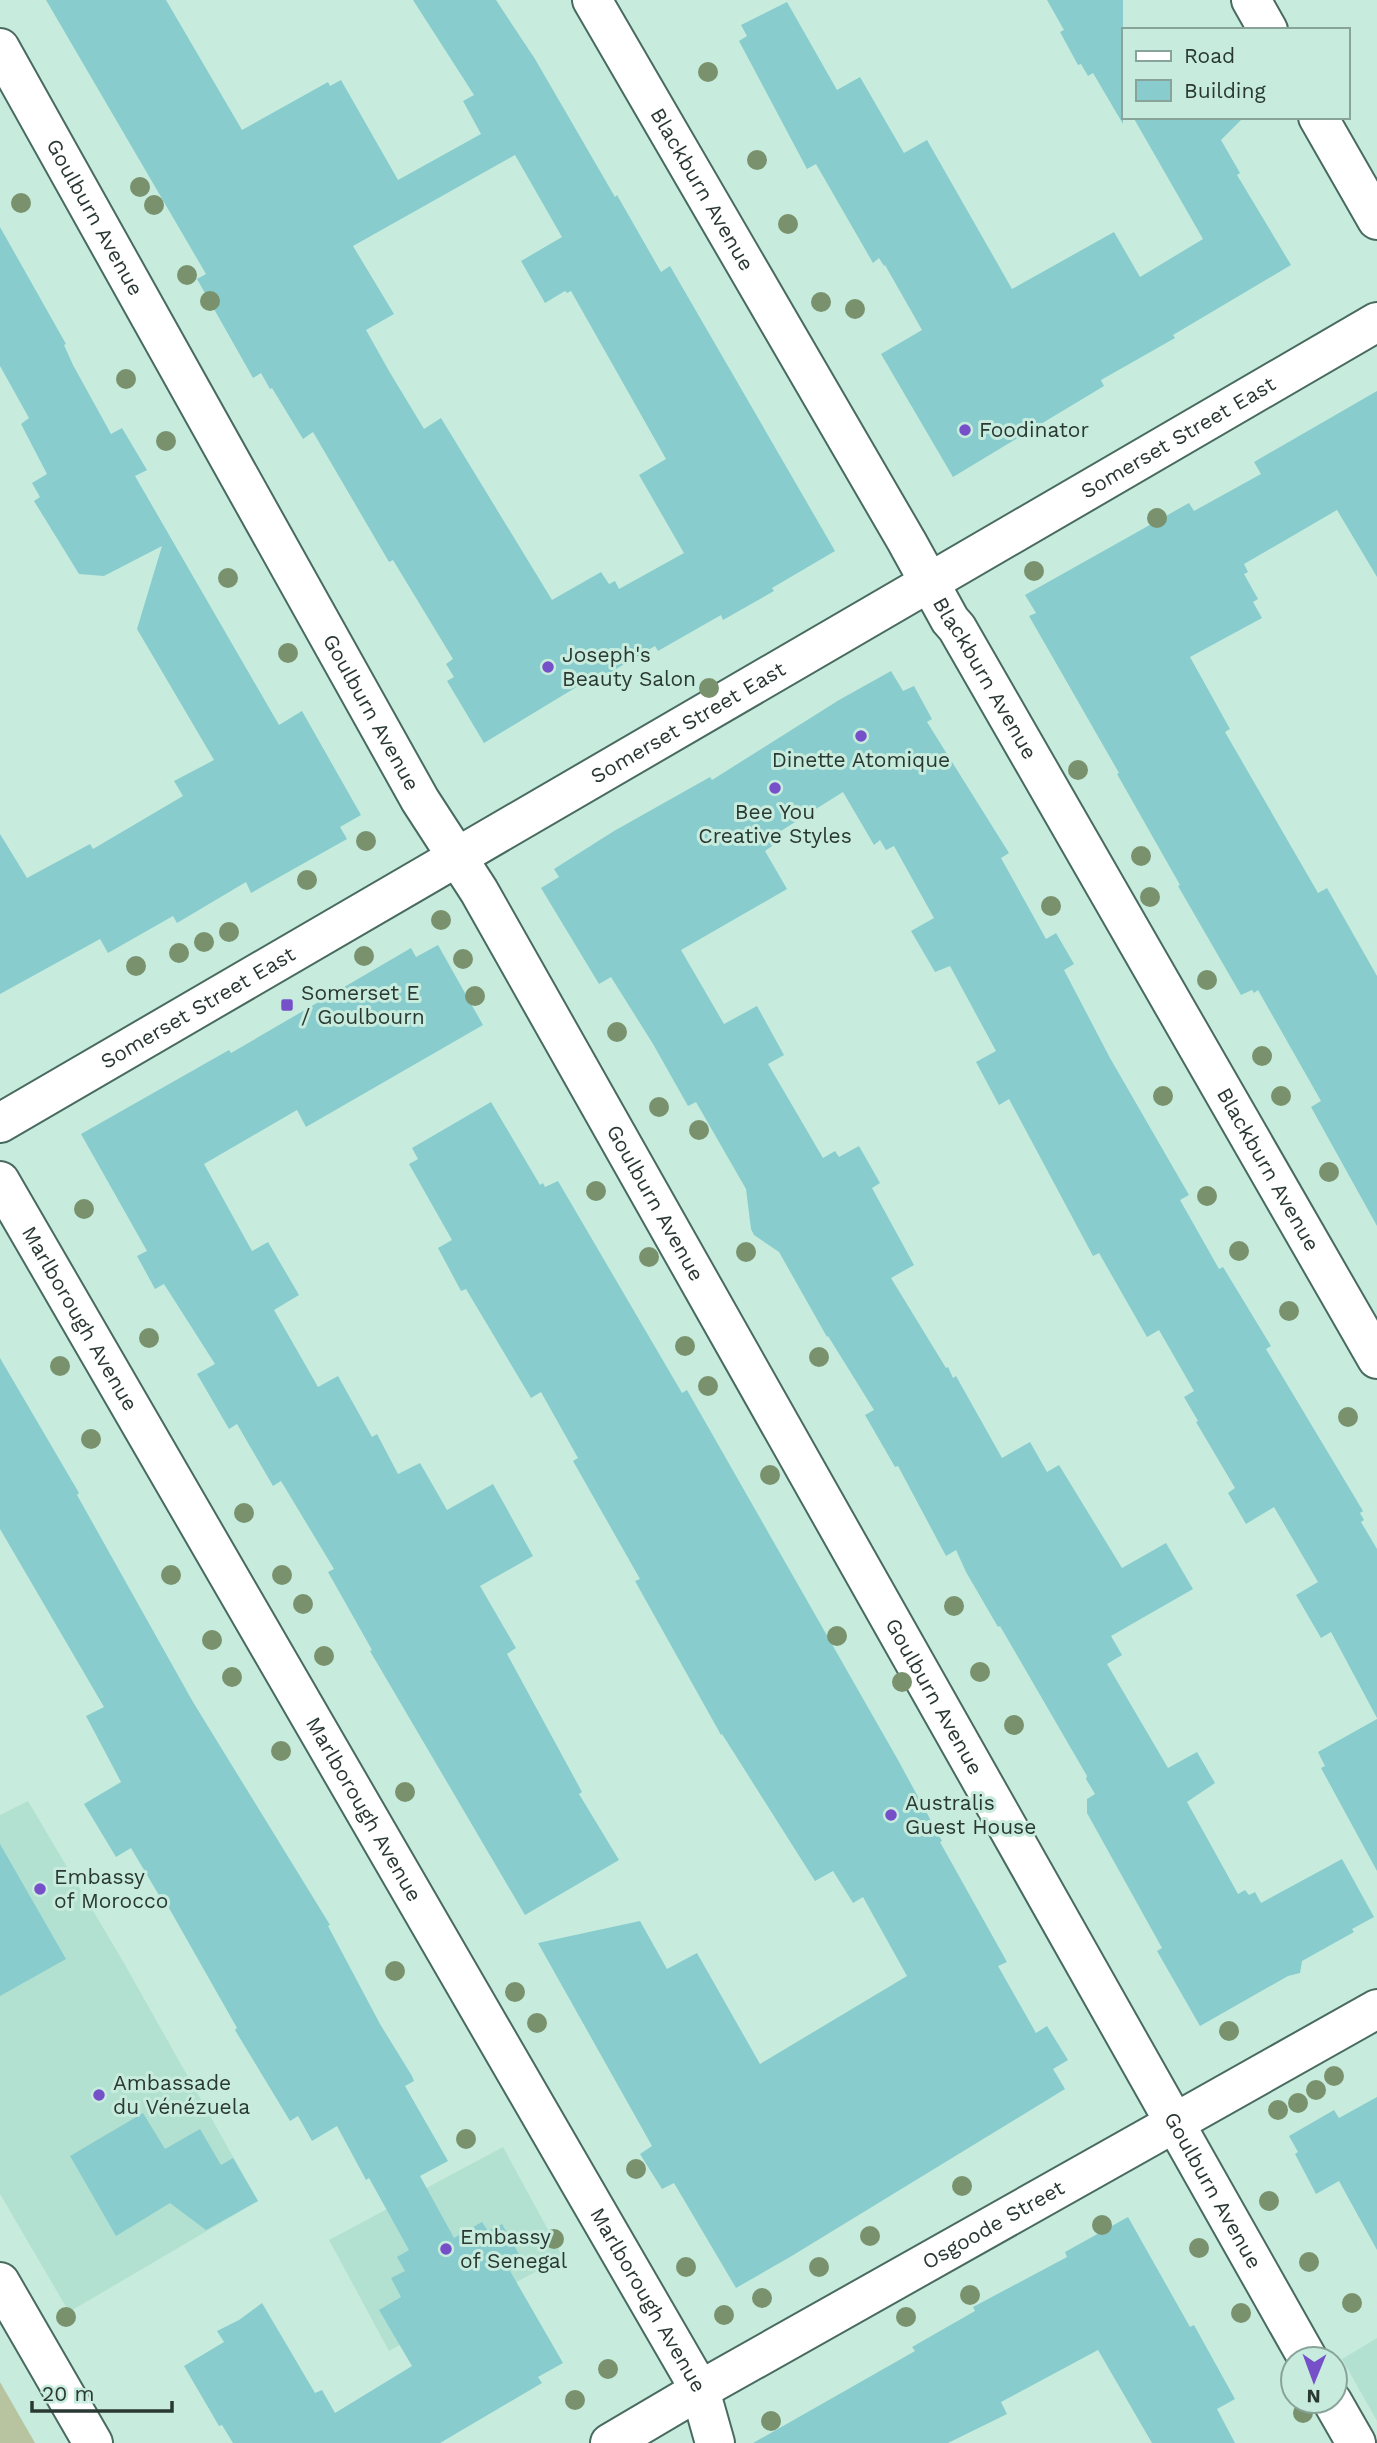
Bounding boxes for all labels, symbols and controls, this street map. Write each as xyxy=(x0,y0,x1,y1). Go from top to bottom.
legend xyxy=(1122,28,1349,119)
text: Road xyxy=(1184,43,1235,68)
text: Building xyxy=(1184,78,1266,103)
street label: Blackburn Avenue xyxy=(645,103,760,275)
street label: Goulburn Avenue xyxy=(41,134,149,300)
street label: Somerset Street East xyxy=(1076,371,1280,504)
place label: Foodinator xyxy=(979,417,1089,442)
marker: Foodinator xyxy=(957,422,973,438)
street label: Blackburn Avenue xyxy=(928,593,1043,764)
street label: Goulburn Avenue xyxy=(318,629,425,795)
place label: Joseph's Beauty Salon xyxy=(562,642,696,691)
street label: Somerset Street East xyxy=(586,656,790,789)
marker: Joseph's Beauty Salon xyxy=(540,659,556,675)
marker: Dinette Atomique xyxy=(853,728,869,744)
place label: Dinette Atomique xyxy=(772,747,950,772)
marker: Bee You Creative Styles xyxy=(767,780,783,796)
place label: Bee You Creative Styles xyxy=(698,799,852,848)
street label: Somerset Street East xyxy=(96,941,300,1074)
place label: Somerset E / Goulbourn xyxy=(301,980,425,1029)
marker: Somerset E / Goulbourn xyxy=(279,997,295,1013)
street label: Blackburn Avenue xyxy=(1212,1083,1325,1255)
street label: Goulburn Avenue xyxy=(602,1120,710,1285)
street label: Marlborough Avenue xyxy=(17,1222,143,1415)
street label: Goulburn Avenue xyxy=(880,1614,988,1779)
street label: Marlborough Avenue xyxy=(301,1712,427,1906)
place label: Australis Guest House xyxy=(905,1790,1036,1839)
marker: Australis Guest House xyxy=(883,1807,899,1823)
place label: Embassy of Morocco xyxy=(54,1864,168,1913)
marker: Embassy of Morocco xyxy=(32,1881,48,1897)
place label: Ambassade du Vénézuela xyxy=(113,2070,250,2119)
marker: Ambassade du Vénézuela xyxy=(91,2087,107,2103)
street label: Goulburn Avenue xyxy=(1159,2108,1267,2273)
street label: Osgoode Street xyxy=(918,2175,1069,2274)
street label: Marlborough Avenue xyxy=(585,2203,712,2396)
place label: Embassy of Senegal xyxy=(460,2224,568,2273)
marker: Embassy of Senegal xyxy=(438,2241,454,2257)
north arrow xyxy=(1279,2345,1349,2415)
scale bar xyxy=(32,2370,172,2414)
text: 20 m xyxy=(42,2381,94,2406)
text: N xyxy=(1306,2385,1321,2408)

